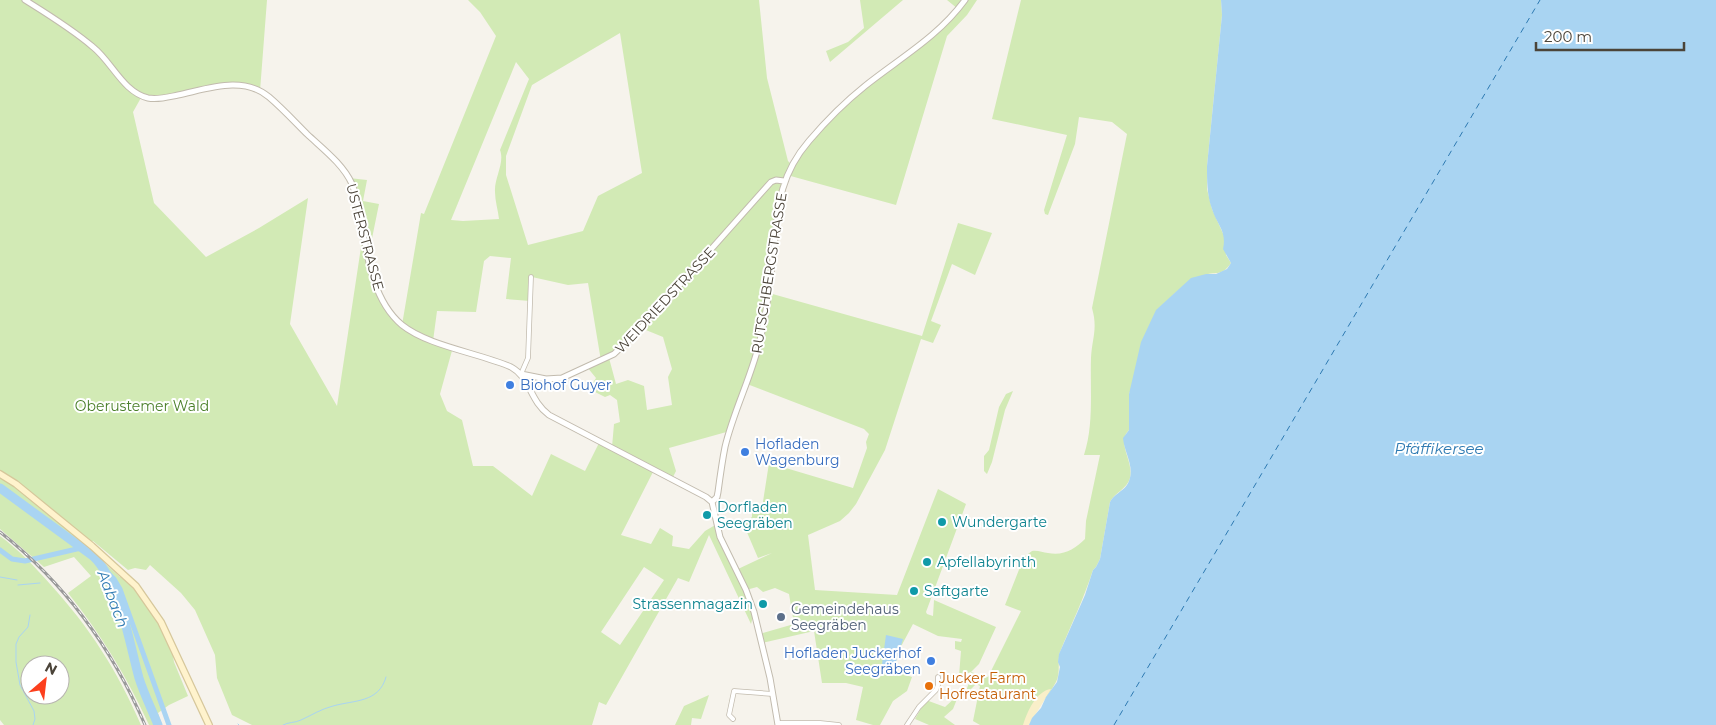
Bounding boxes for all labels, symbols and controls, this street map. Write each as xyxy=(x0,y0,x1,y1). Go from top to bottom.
scale bar xyxy=(1536,20,1684,52)
text: 200 m xyxy=(1544,27,1592,46)
street label: USTERSTRASSE xyxy=(342,181,388,293)
street label: RUTSCHBERGSTRASSE xyxy=(747,191,791,355)
street label: WEIDRIEDSTRASSE xyxy=(611,243,719,357)
place label: Biohof Guyer xyxy=(520,376,612,394)
marker: Biohof Guyer xyxy=(504,379,516,391)
park label: Oberustemer Wald xyxy=(75,397,209,415)
place label: Hofladen Wagenburg xyxy=(755,435,839,469)
water label: Pfäffikersee xyxy=(1394,439,1484,458)
marker: Hofladen Wagenburg xyxy=(739,446,751,458)
place label: Dorfladen Seegräben xyxy=(717,498,793,532)
marker: Dorfladen Seegräben xyxy=(701,509,713,521)
place label: Wundergarte xyxy=(952,513,1047,531)
marker: Wundergarte xyxy=(936,516,948,528)
place label: Apfellabyrinth xyxy=(937,553,1036,571)
marker: Apfellabyrinth xyxy=(921,556,933,568)
water label: Aabach xyxy=(93,567,133,630)
place label: Saftgarte xyxy=(924,582,989,600)
marker: Saftgarte xyxy=(908,585,920,597)
place label: Strassenmagazin xyxy=(632,595,753,613)
marker: Strassenmagazin xyxy=(757,598,769,610)
place label: Gemeindehaus Seegräben xyxy=(791,600,899,634)
marker: Gemeindehaus Seegräben xyxy=(775,611,787,623)
place label: Hofladen Juckerhof Seegräben xyxy=(784,644,922,678)
north arrow xyxy=(20,655,70,705)
marker: Hofladen Juckerhof Seegräben xyxy=(925,655,937,667)
text: N xyxy=(42,658,60,679)
place label: Jucker Farm Hofrestaurant xyxy=(938,669,1036,703)
marker: Jucker Farm Hofrestaurant xyxy=(923,680,935,692)

